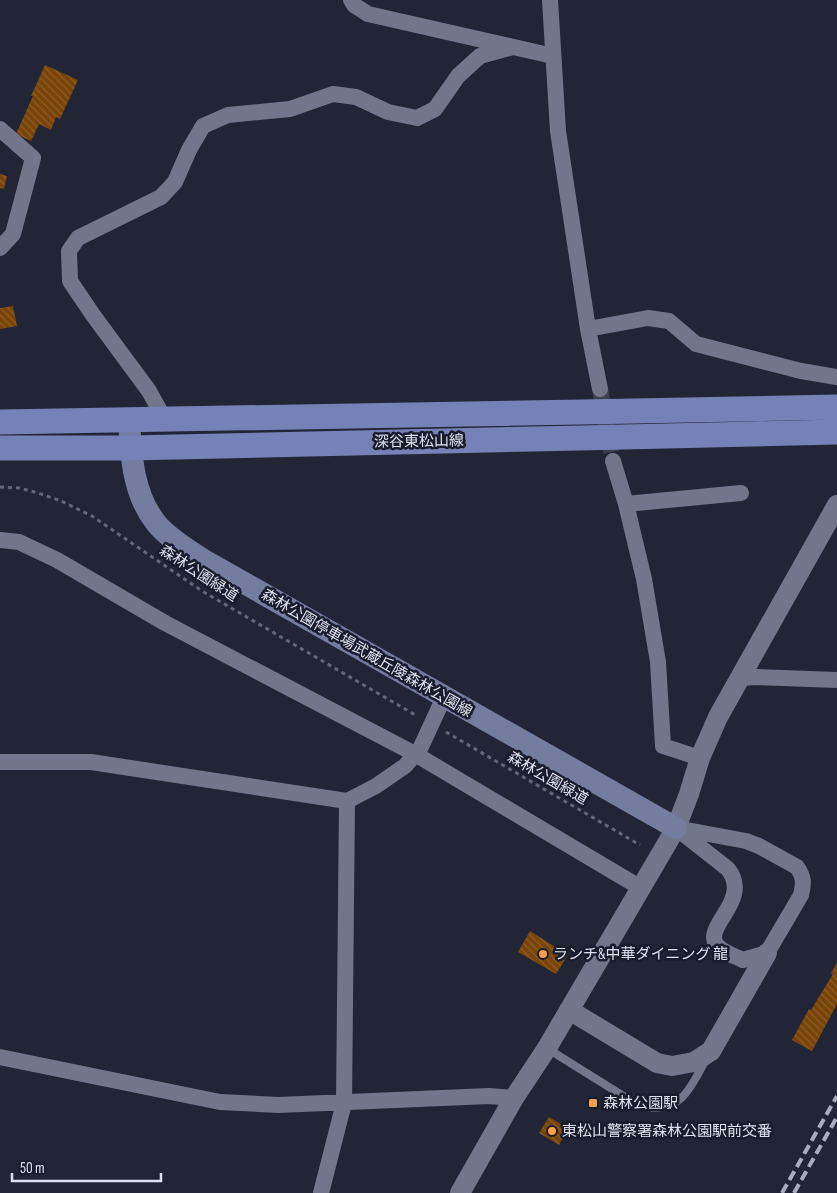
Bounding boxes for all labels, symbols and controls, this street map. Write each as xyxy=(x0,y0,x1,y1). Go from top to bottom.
street label: 深谷東松山線 xyxy=(374,431,464,452)
street label: 森林公園緑道 xyxy=(156,541,242,606)
street label: 森林公園停車場武蔵丘陵森林公園線 xyxy=(258,585,475,722)
street label: 森林公園緑道 xyxy=(504,748,591,809)
place label: ランチ&中華ダイニング 龍 xyxy=(553,945,728,964)
marker: ランチ&中華ダイニング 龍 xyxy=(537,948,549,960)
place label: 森林公園駅 xyxy=(603,1094,678,1113)
marker: 森林公園駅 xyxy=(587,1097,599,1109)
place label: 東松山警察署森林公園駅前交番 xyxy=(562,1122,772,1141)
marker: 東松山警察署森林公園駅前交番 xyxy=(546,1125,558,1137)
scale bar xyxy=(12,1150,161,1182)
text: 50 m xyxy=(20,1159,45,1178)

